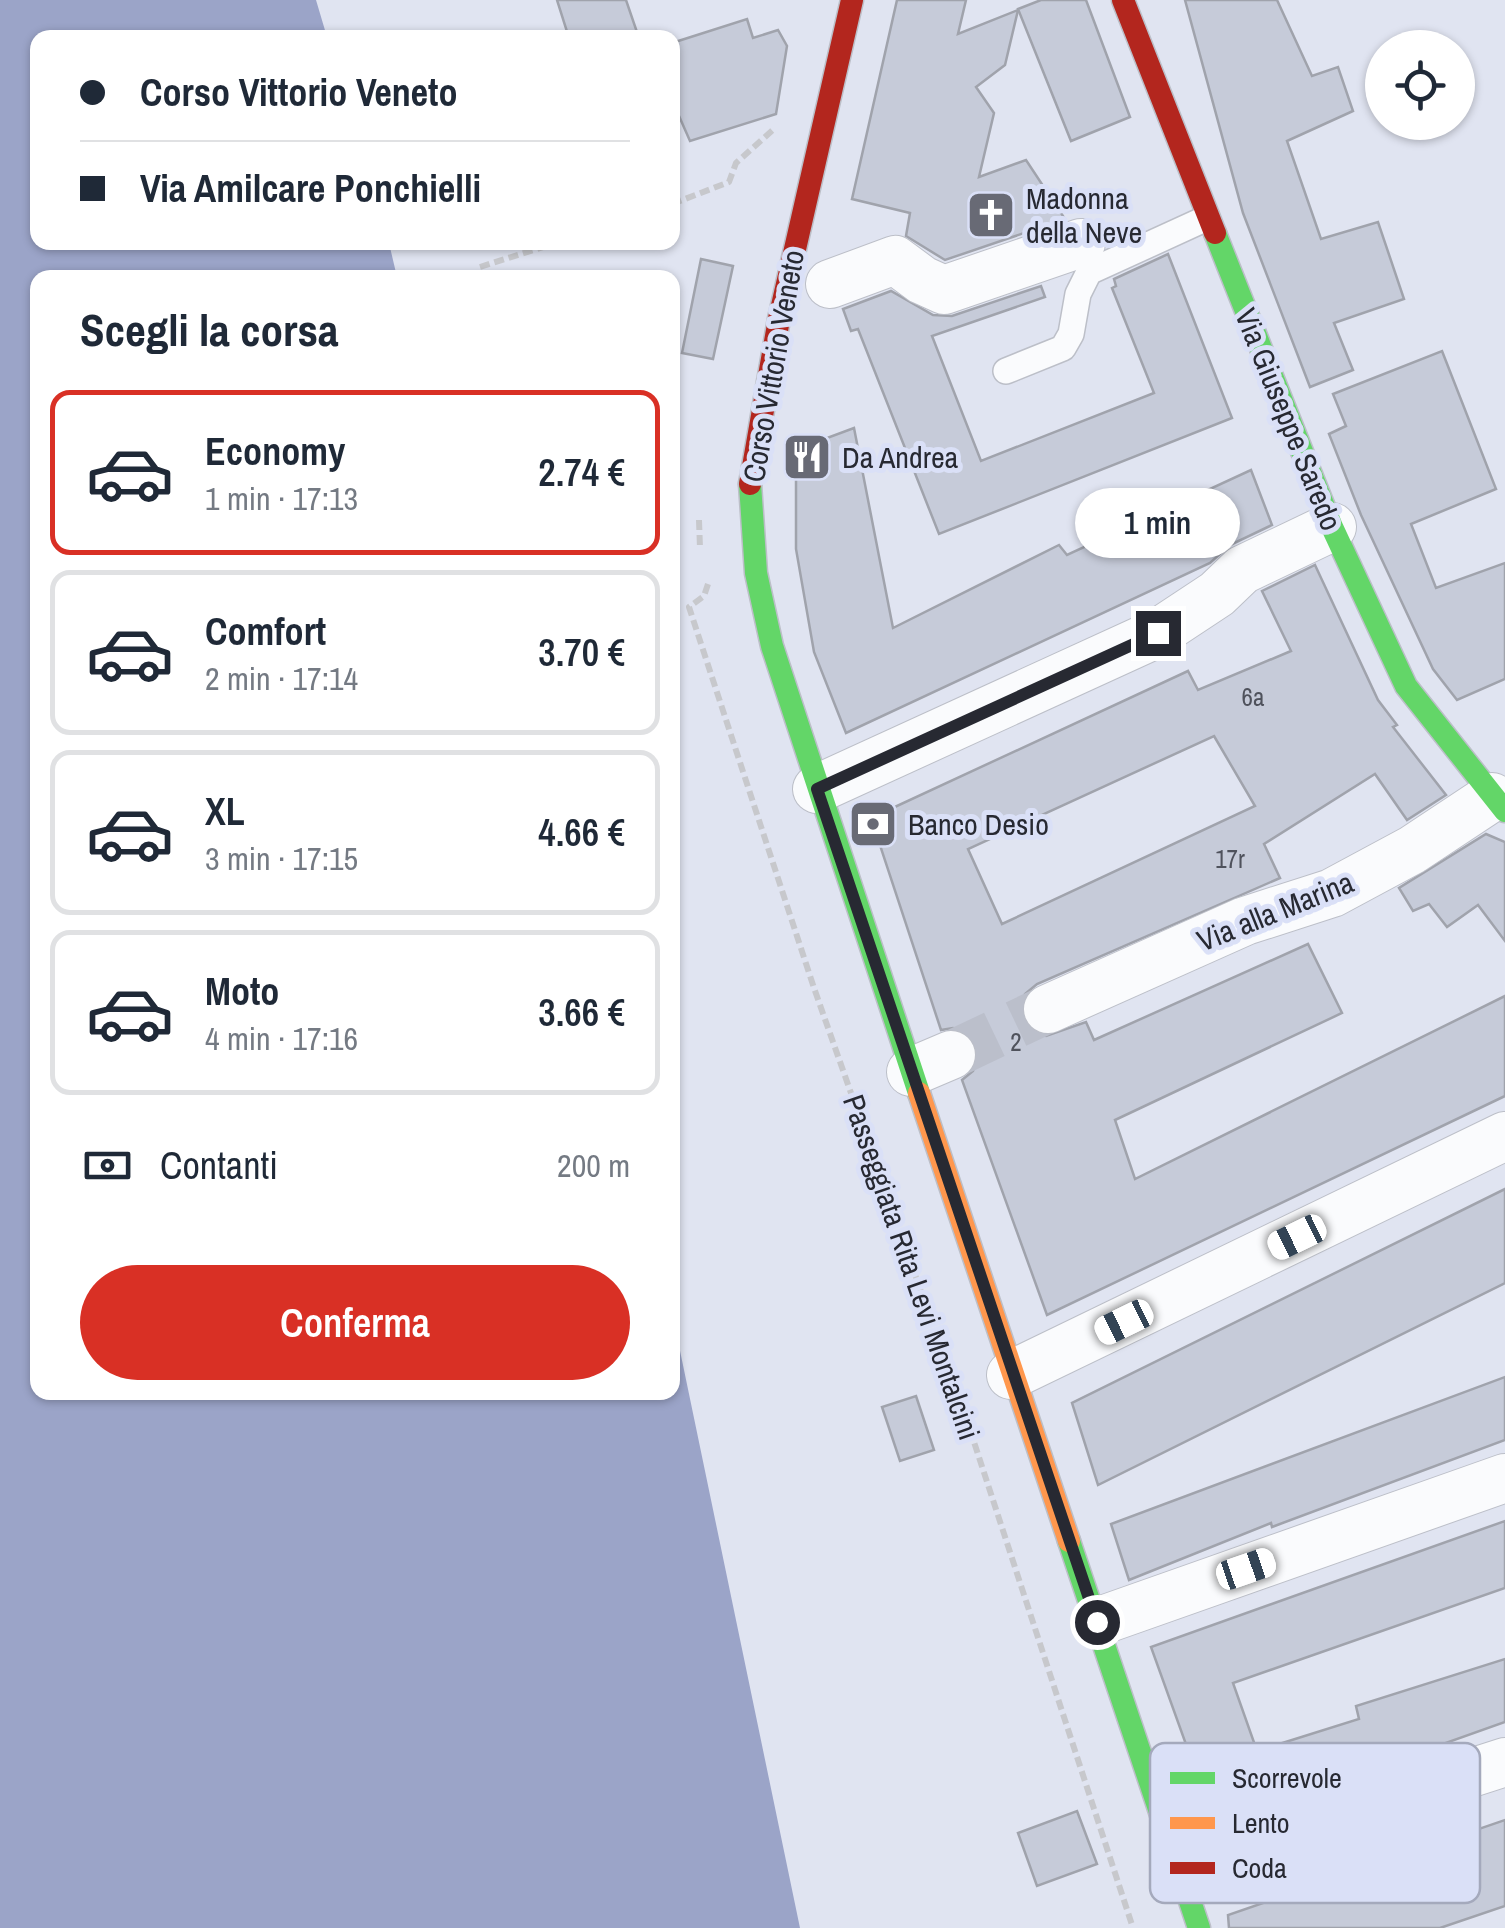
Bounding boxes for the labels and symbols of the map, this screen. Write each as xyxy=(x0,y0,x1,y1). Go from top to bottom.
place label: Madonna della Neve xyxy=(1026,178,1142,252)
church icon: Madonna della Neve xyxy=(965,189,1017,241)
street label: Corso Vittorio Veneto xyxy=(733,247,813,485)
street label: Via Giuseppe Saredo xyxy=(1226,302,1352,536)
restaurant icon: Da Andrea xyxy=(781,431,833,483)
place label: Da Andrea xyxy=(842,437,959,477)
callout: 1 min xyxy=(1076,488,1240,558)
route end xyxy=(1136,611,1181,656)
house number: 6a xyxy=(1242,680,1265,714)
bank icon: Banco Desio xyxy=(847,798,899,850)
place label: Banco Desio xyxy=(908,804,1049,844)
house number: 17r xyxy=(1215,842,1245,876)
street label: Via alla Marina xyxy=(1191,861,1359,960)
house number: 2 xyxy=(1010,1025,1022,1059)
street label: Passeggiata Rita Levi Montalcini xyxy=(834,1089,990,1445)
car xyxy=(1263,1210,1331,1264)
car xyxy=(1090,1295,1158,1349)
car xyxy=(1213,1545,1279,1593)
route start xyxy=(1075,1600,1120,1645)
legend xyxy=(1150,1743,1480,1903)
text: Scorrevole xyxy=(1232,1759,1342,1797)
text: Lento xyxy=(1232,1804,1289,1842)
text: Coda xyxy=(1232,1849,1287,1887)

